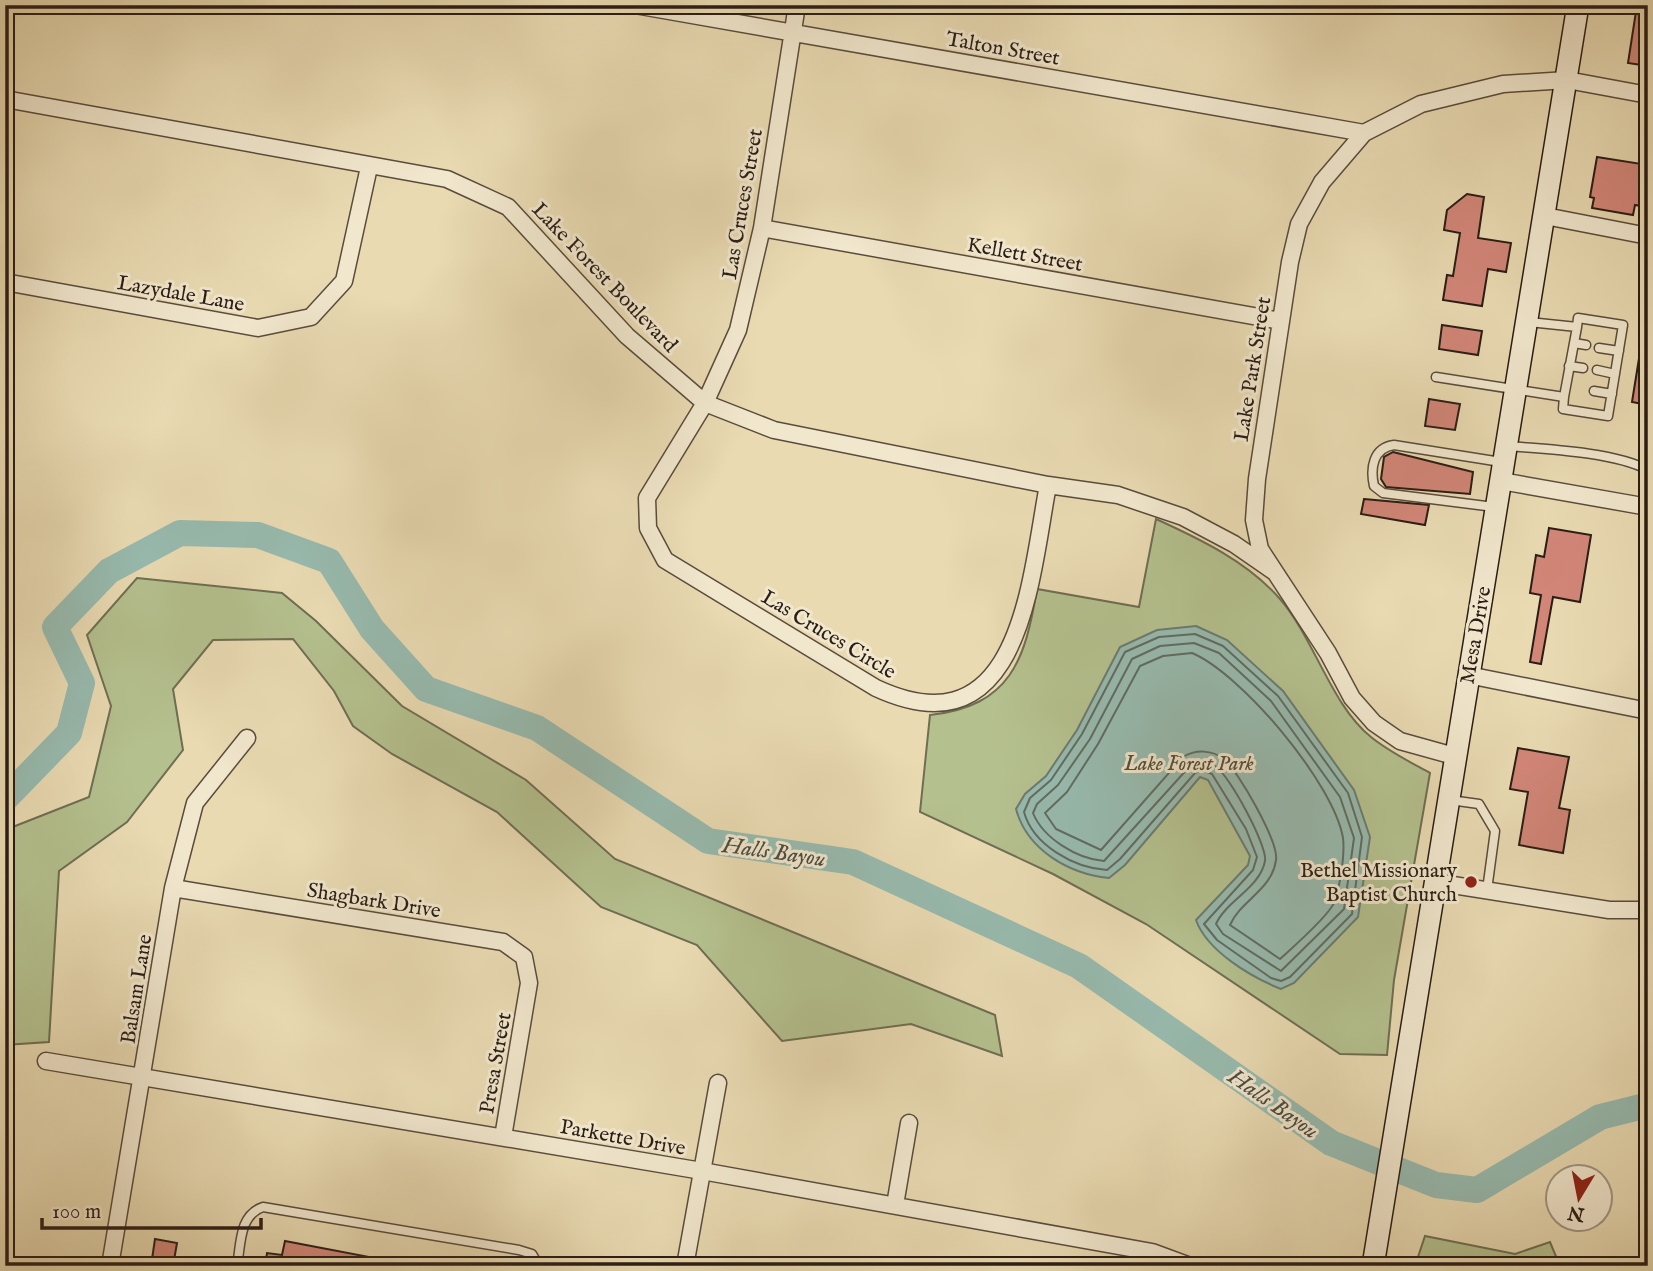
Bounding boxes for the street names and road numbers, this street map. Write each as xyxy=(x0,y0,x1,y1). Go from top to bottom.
street label: Talton Street xyxy=(944,26,1062,73)
street label: Las Cruces Street xyxy=(717,127,770,282)
street label: Lake Forest Boulevard xyxy=(525,197,683,359)
street label: Kellett Street xyxy=(965,232,1085,279)
street label: Lazydale Lane xyxy=(115,270,247,319)
street label: Lake Park Street xyxy=(1229,295,1278,443)
street label: Las Cruces Circle xyxy=(756,584,901,686)
street label: Mesa Drive xyxy=(1455,584,1498,686)
street label: Shagbark Drive xyxy=(305,878,443,925)
street label: Balsam Lane xyxy=(115,932,160,1046)
street label: Presa Street xyxy=(474,1010,519,1116)
street label: Parkette Drive xyxy=(558,1114,688,1163)

